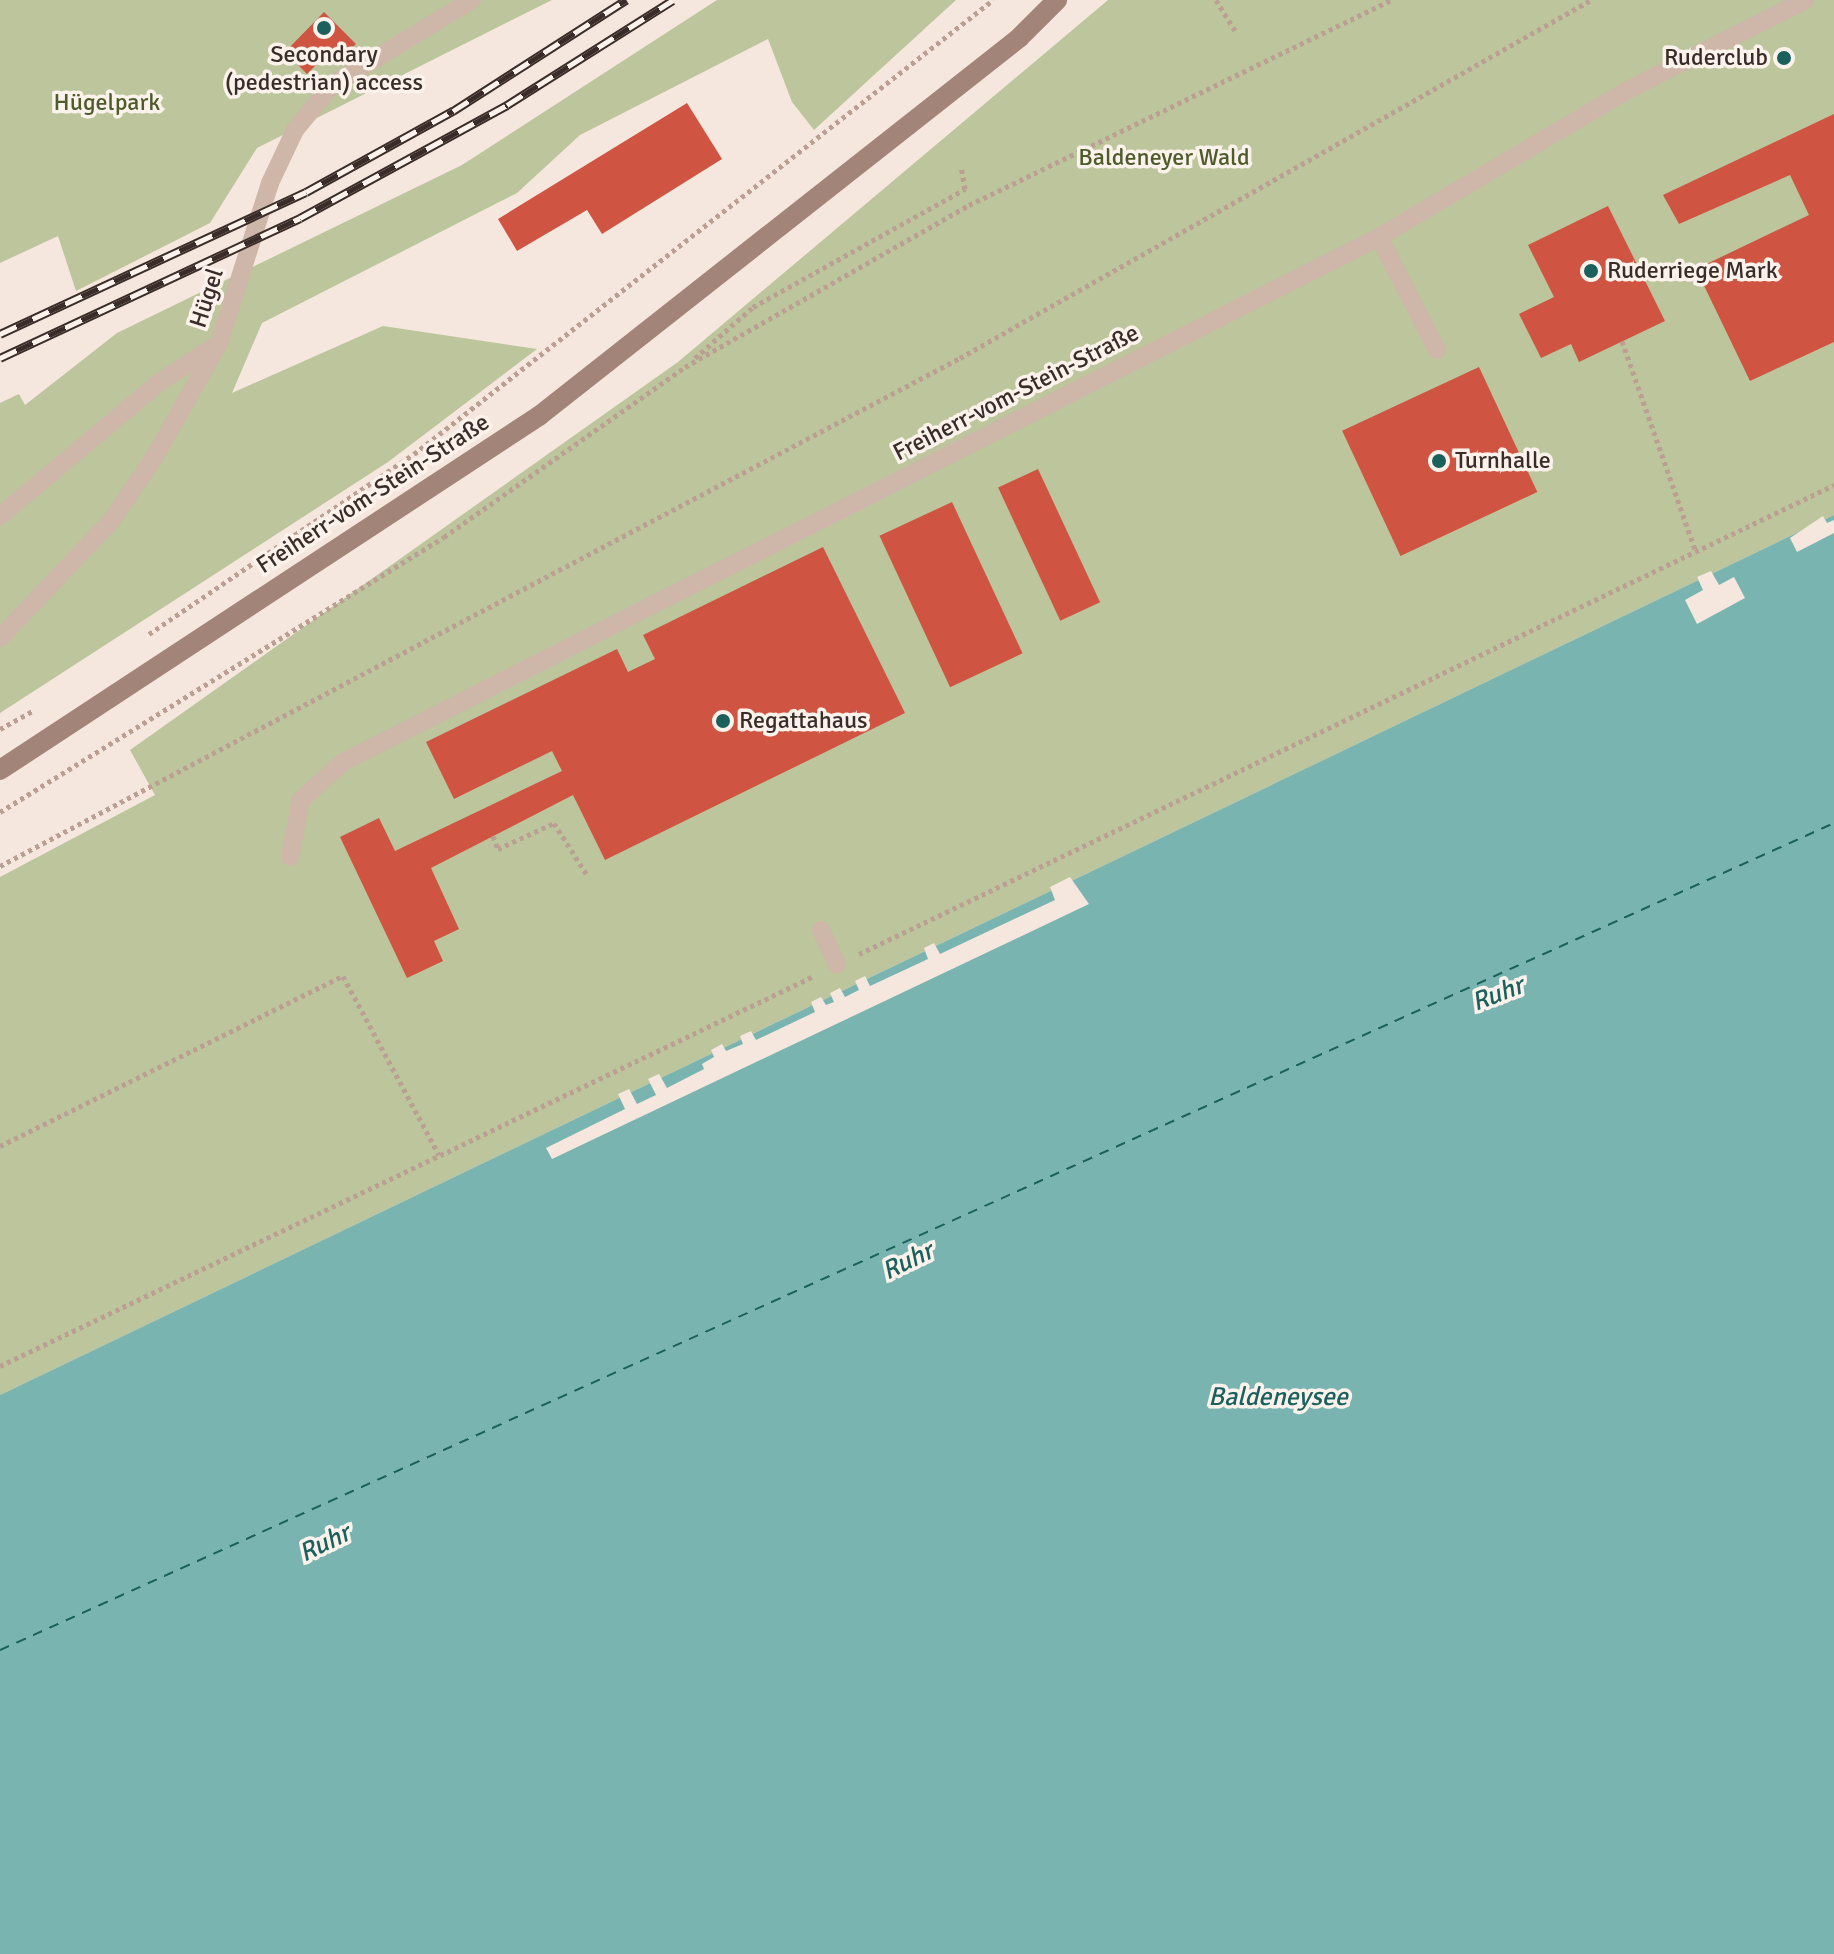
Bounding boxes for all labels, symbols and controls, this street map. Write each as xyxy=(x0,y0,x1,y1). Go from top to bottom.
marker: Secondary (pedestrian) access xyxy=(315,19,333,37)
place label: Secondary (pedestrian) access xyxy=(225,41,423,97)
place label: Ruderclub xyxy=(1664,44,1768,72)
marker: Ruderclub xyxy=(1775,49,1793,67)
park label: Hügelpark xyxy=(54,89,160,117)
park label: Baldeneyer Wald xyxy=(1078,144,1250,172)
place label: Ruderriege Mark xyxy=(1607,257,1778,285)
marker: Ruderriege Mark xyxy=(1582,262,1600,280)
street label: Hügel xyxy=(184,265,230,331)
street label: Freiherr-vom-Stein-Straße xyxy=(888,318,1144,468)
street label: Freiherr-vom-Stein-Straße xyxy=(251,408,495,580)
place label: Turnhalle xyxy=(1455,447,1551,475)
marker: Turnhalle xyxy=(1430,452,1448,470)
place label: Regattahaus xyxy=(739,707,868,735)
marker: Regattahaus xyxy=(714,712,732,730)
water label: Ruhr xyxy=(1468,971,1528,1019)
water label: Ruhr xyxy=(877,1236,939,1288)
water label: Baldeneysee xyxy=(1208,1382,1348,1414)
water label: Ruhr xyxy=(294,1518,356,1570)

